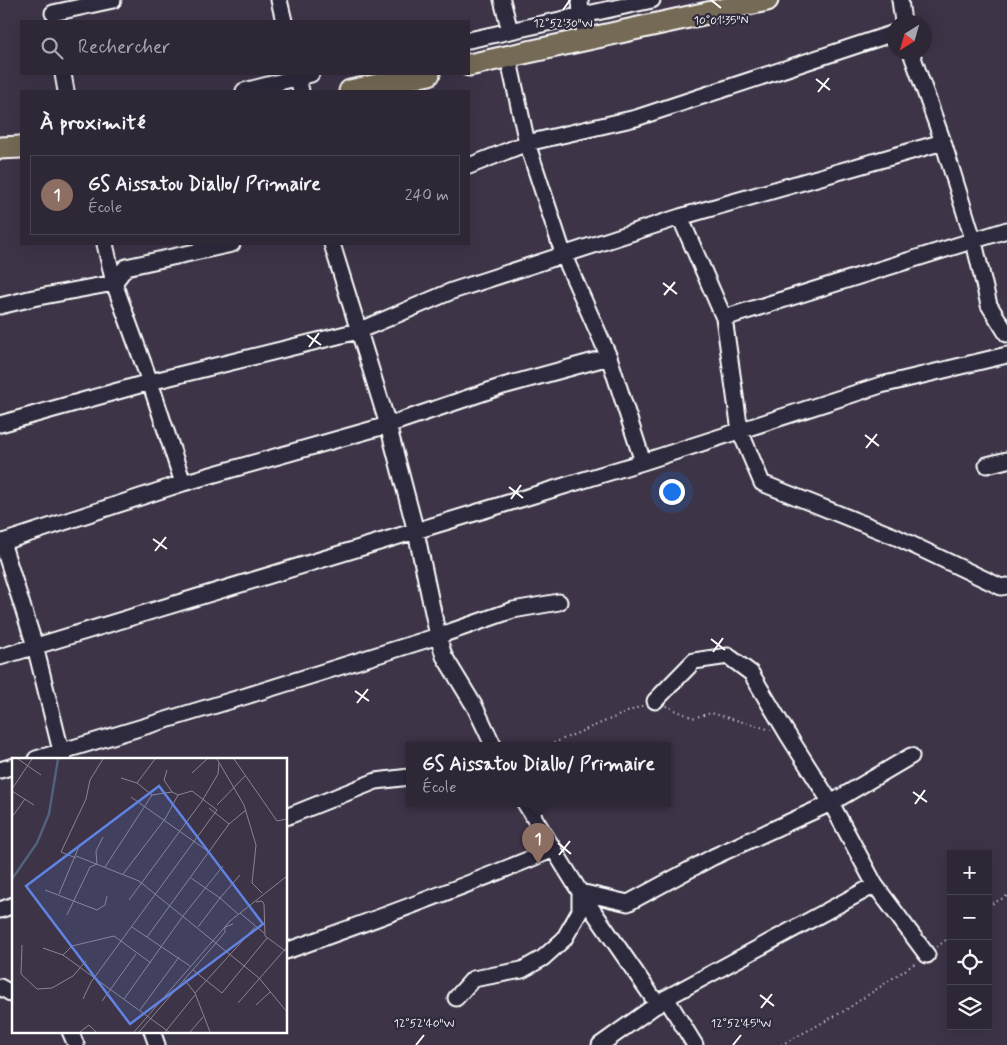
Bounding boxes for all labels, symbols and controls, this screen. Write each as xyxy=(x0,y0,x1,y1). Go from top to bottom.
text: 10°01'35"N xyxy=(694,13,748,29)
north arrow xyxy=(887,15,932,60)
text: 12°52'30"W xyxy=(533,16,593,32)
search box xyxy=(20,20,470,75)
icon: search xyxy=(38,34,66,62)
text: Rechercher xyxy=(78,35,170,60)
text: À proximité xyxy=(40,109,146,137)
text: GS Aissatou Diallo/ Primaire xyxy=(88,172,321,197)
text: 1 xyxy=(53,185,61,206)
text: 240 m xyxy=(405,185,449,206)
text: École xyxy=(88,197,122,218)
your location xyxy=(659,479,685,505)
popup xyxy=(406,742,671,807)
text: GS Aissatou Diallo/ Primaire xyxy=(422,752,655,777)
inset map xyxy=(12,758,288,1032)
text: École xyxy=(422,777,456,798)
pin: 1 xyxy=(522,823,554,864)
map controls xyxy=(947,850,992,1030)
button: + xyxy=(947,850,992,895)
button: − xyxy=(947,895,992,940)
button: locate xyxy=(947,940,992,985)
button: layers xyxy=(947,985,992,1030)
text: 12°52'40"W xyxy=(394,1016,455,1032)
text: 12°52'45"W xyxy=(711,1016,771,1032)

